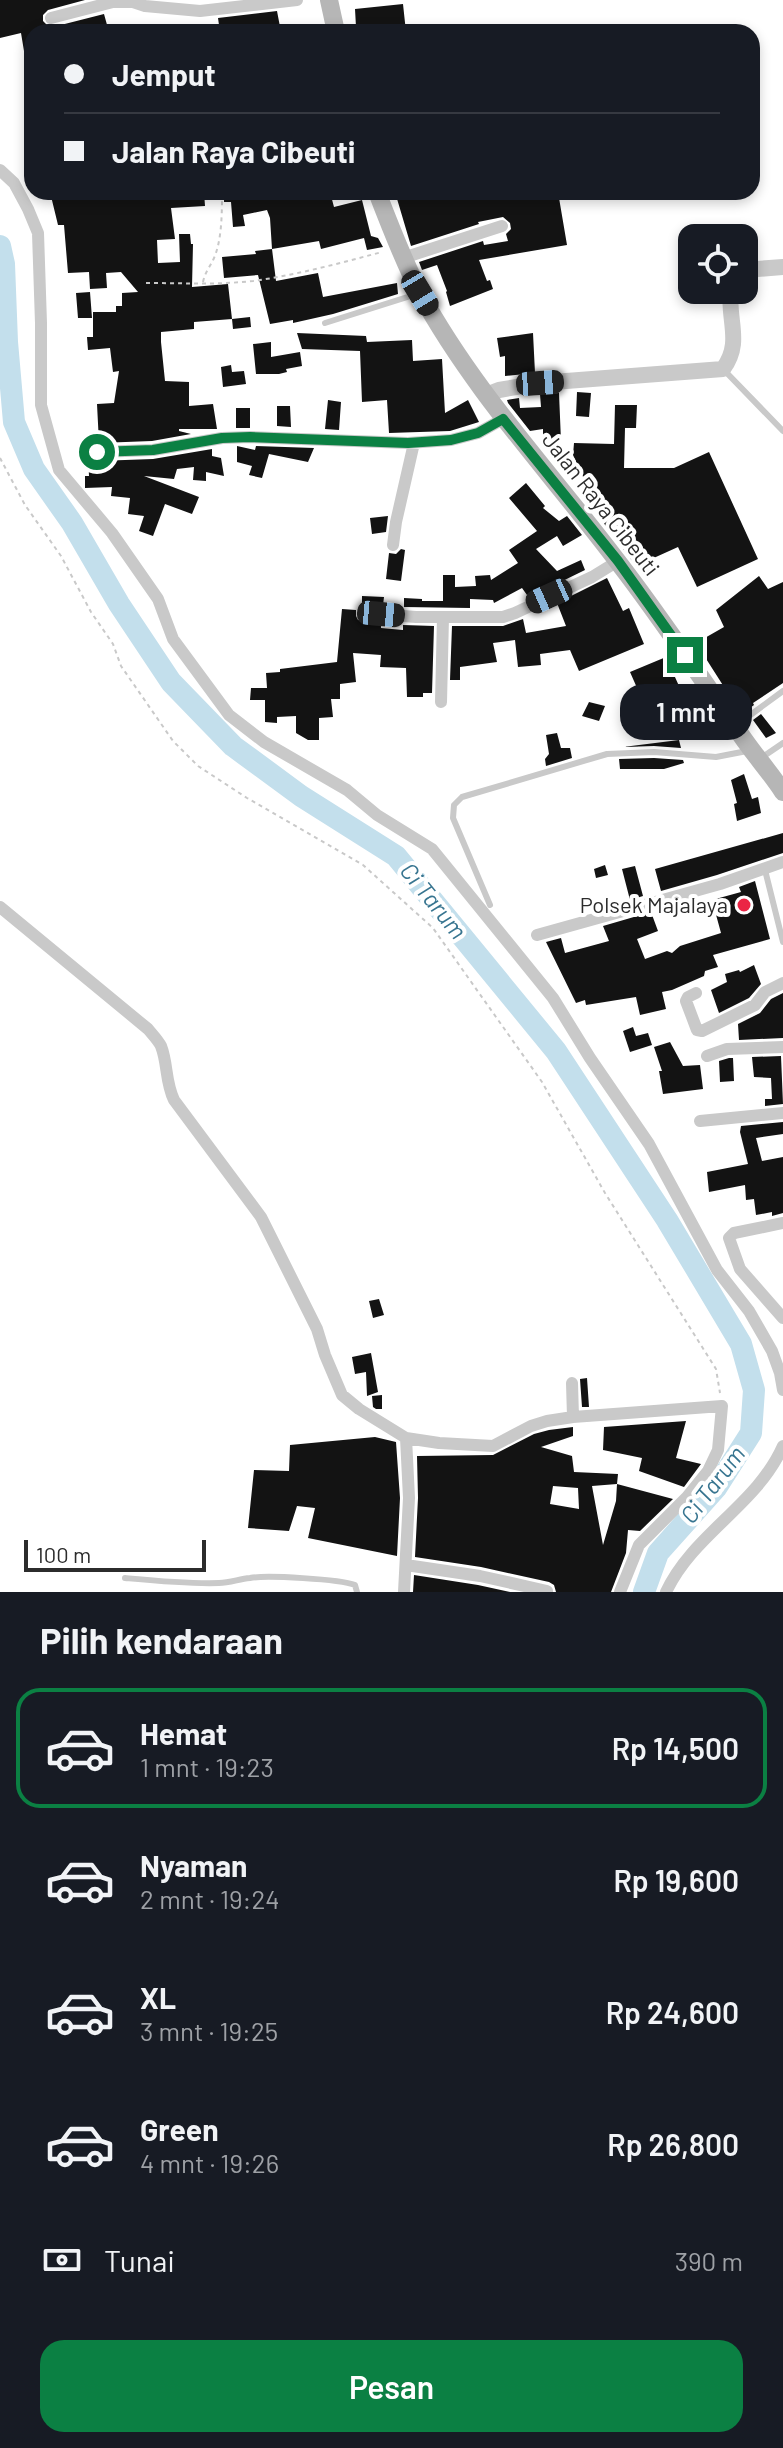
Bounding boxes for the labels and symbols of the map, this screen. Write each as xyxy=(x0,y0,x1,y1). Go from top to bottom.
car xyxy=(397,266,443,320)
car xyxy=(515,369,565,397)
street label: Jalan Raya Cibeuti xyxy=(538,427,666,580)
route start xyxy=(79,434,115,470)
car xyxy=(522,575,576,617)
car xyxy=(356,600,406,628)
route end xyxy=(667,637,703,673)
callout: 1 mnt xyxy=(619,683,751,739)
water label: Ci Tarum xyxy=(395,856,474,944)
place label: Polsek Majalaya xyxy=(580,891,728,917)
marker: Polsek Majalaya xyxy=(735,896,753,914)
water label: Ci Tarum xyxy=(673,1440,750,1529)
scale bar xyxy=(24,1536,206,1572)

